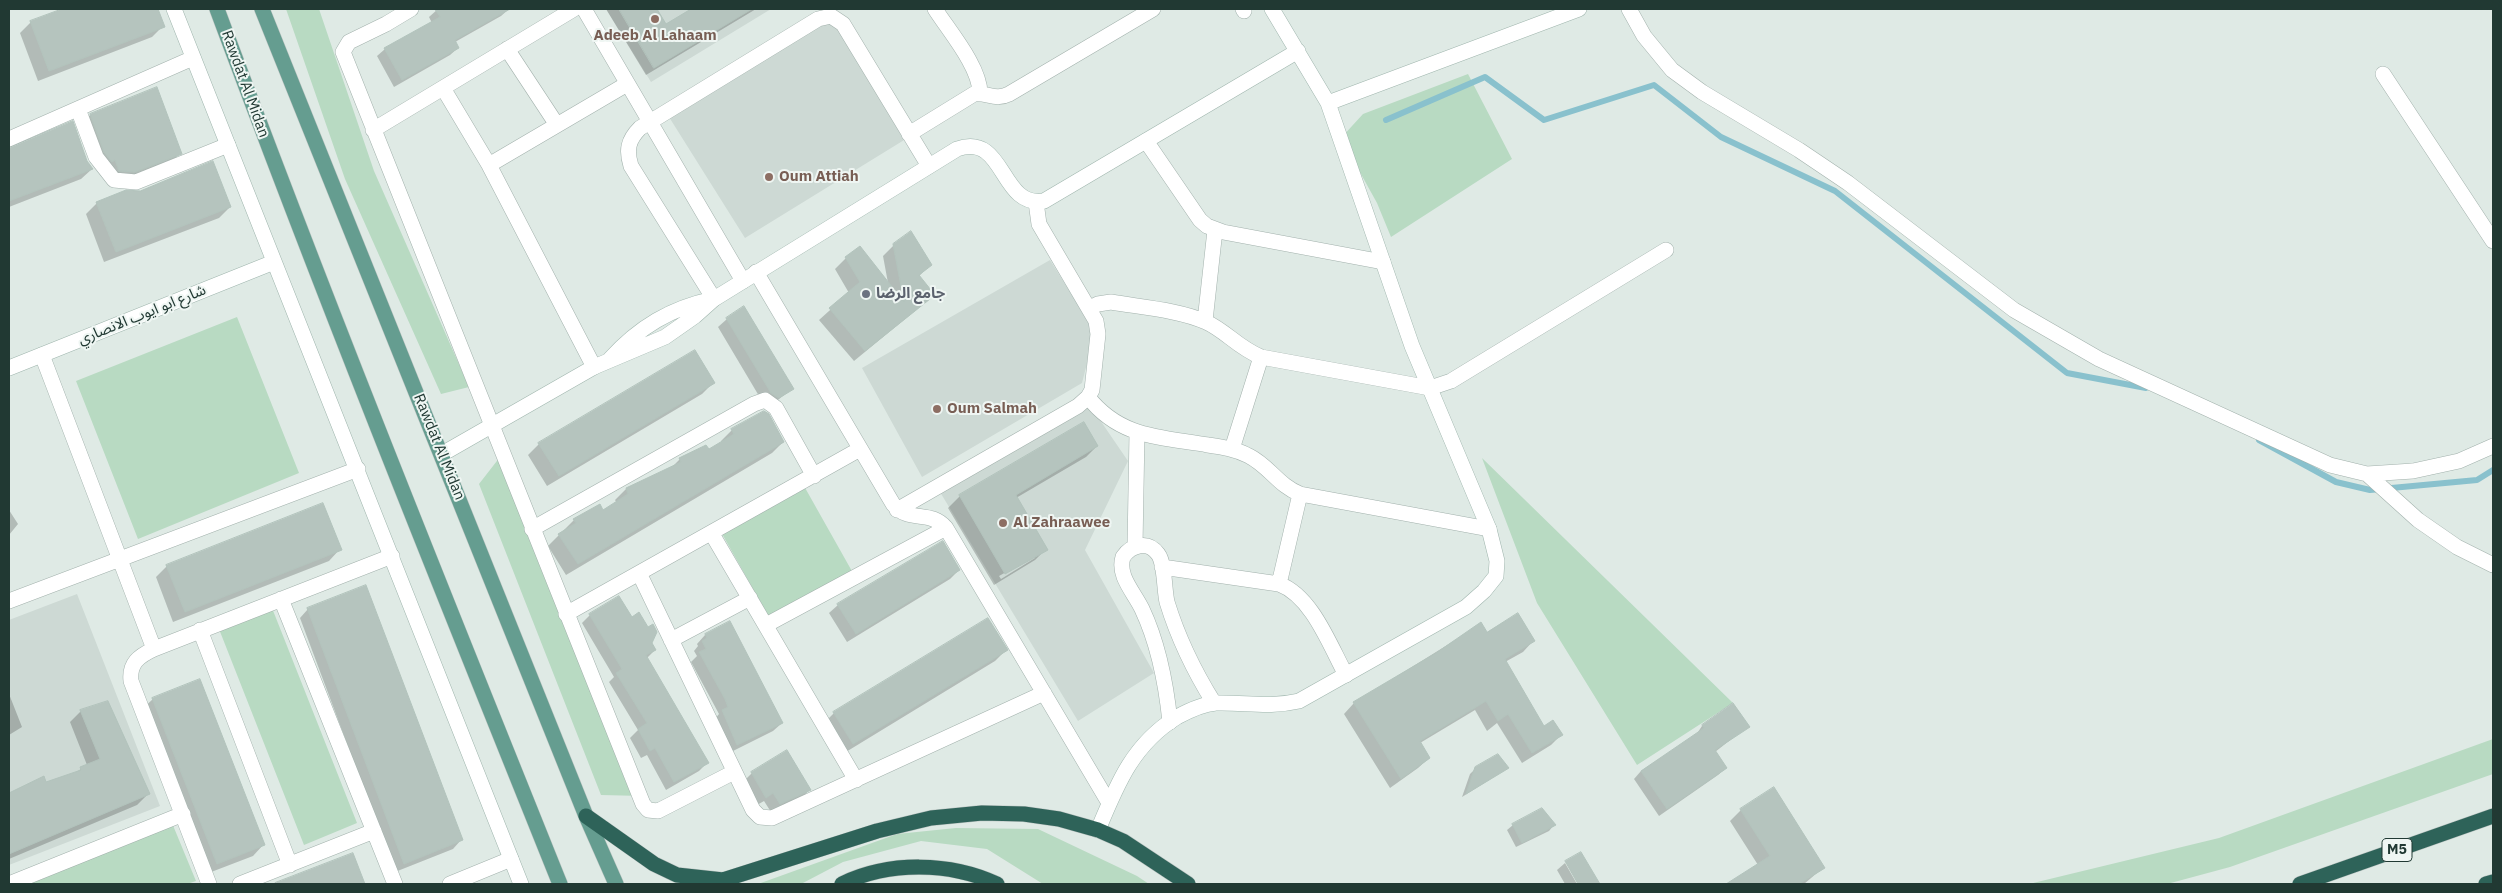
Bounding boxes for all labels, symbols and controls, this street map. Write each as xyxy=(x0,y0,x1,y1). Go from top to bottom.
marker: Adeeb Al Lahaam xyxy=(649,13,661,25)
place label: Adeeb Al Lahaam xyxy=(593,27,717,45)
street label: Rawdat Al Midan xyxy=(217,28,273,140)
place label: Oum Attiah xyxy=(779,168,859,186)
marker: Oum Attiah xyxy=(763,171,775,183)
street label: شارع ابو ايوب الانصاري xyxy=(75,281,209,349)
place label: جامع الرضا xyxy=(876,285,945,303)
marker: جامع الرضا xyxy=(860,288,872,300)
street label: Rawdat Al Midan xyxy=(410,391,468,503)
place label: Oum Salmah xyxy=(947,400,1037,418)
marker: Oum Salmah xyxy=(931,403,943,415)
place label: Al Zahraawee xyxy=(1013,514,1110,532)
marker: Al Zahraawee xyxy=(997,517,1009,529)
road number: M5 xyxy=(2382,838,2412,862)

